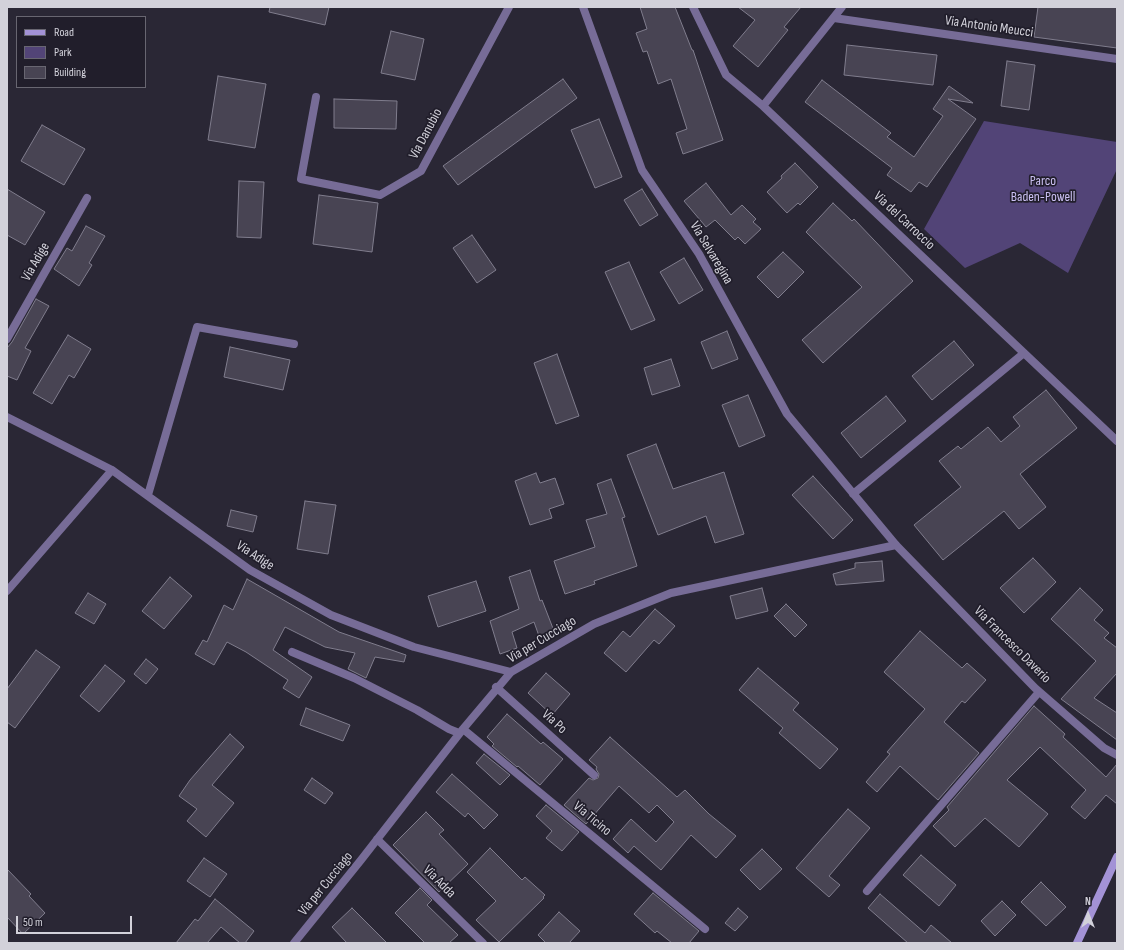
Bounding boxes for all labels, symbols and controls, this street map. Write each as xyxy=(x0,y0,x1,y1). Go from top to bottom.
street label: Via Antonio Meucci xyxy=(944,12,1034,42)
legend xyxy=(16,16,146,88)
text: Road xyxy=(54,25,74,40)
text: Park xyxy=(54,45,72,60)
text: Building xyxy=(54,65,86,80)
street label: Via Danubio xyxy=(406,106,446,162)
park label: Parco Baden-Powell xyxy=(1011,173,1075,206)
street label: Via del Carroccio xyxy=(870,188,938,254)
street label: Via Selvaregina xyxy=(686,219,736,287)
street label: Via Adige xyxy=(18,240,54,284)
street label: Via Adige xyxy=(233,538,277,574)
street label: Via Francesco Daverio xyxy=(970,603,1054,687)
street label: Via per Cucciago xyxy=(505,613,579,667)
street label: Via Po xyxy=(538,706,570,738)
street label: Via Ticino xyxy=(569,798,615,840)
street label: Via per Cucciago xyxy=(295,849,357,919)
street label: Via Adda xyxy=(419,862,459,902)
north arrow xyxy=(1068,894,1108,934)
text: N xyxy=(1085,895,1091,908)
scale bar xyxy=(18,908,134,934)
text: 50 m xyxy=(23,915,43,930)

